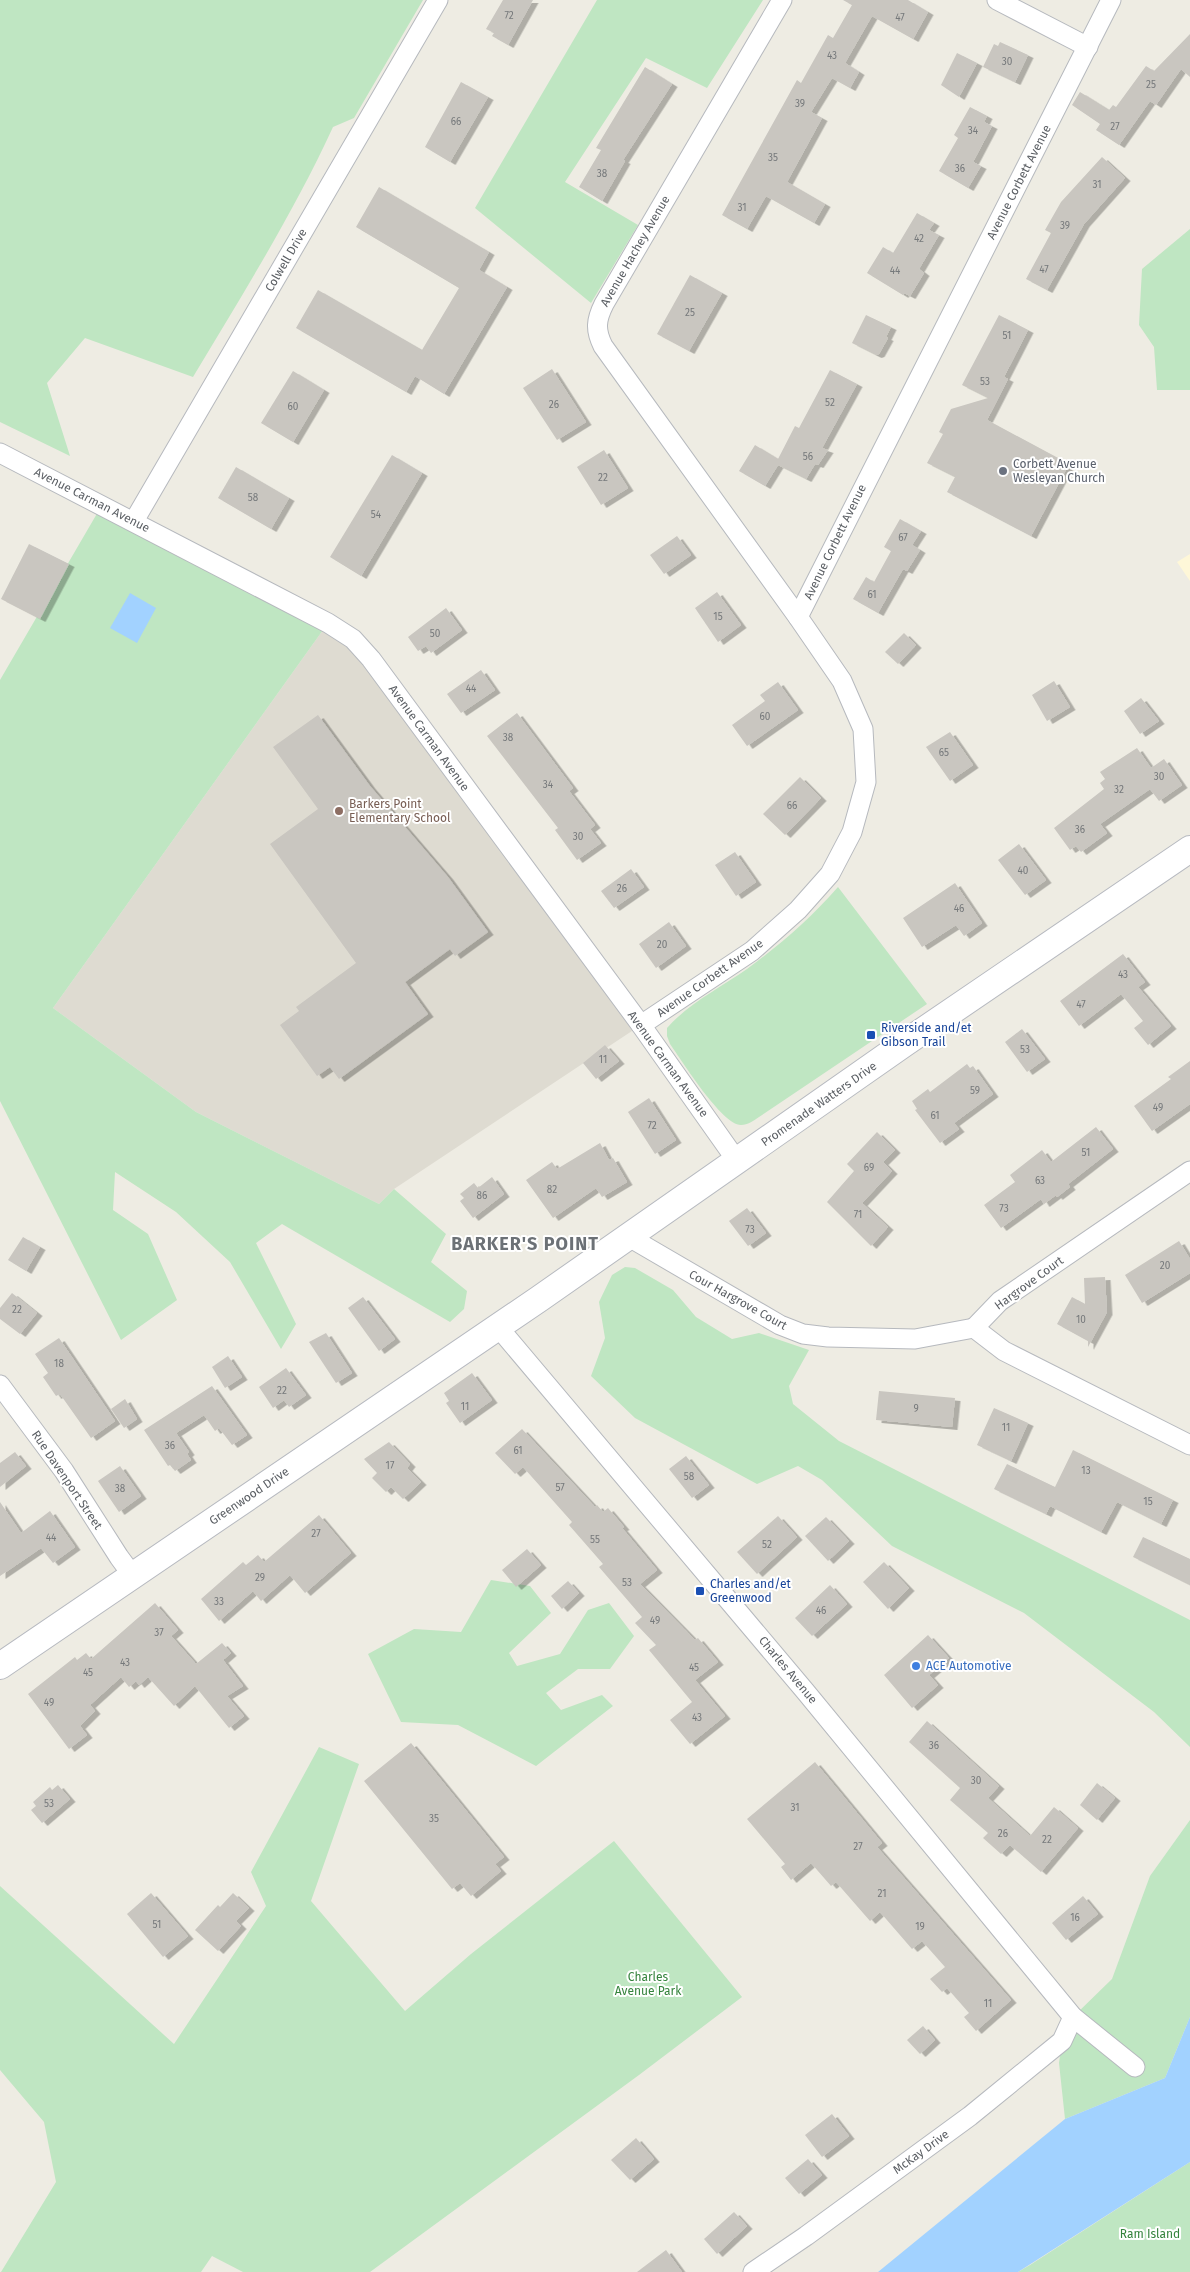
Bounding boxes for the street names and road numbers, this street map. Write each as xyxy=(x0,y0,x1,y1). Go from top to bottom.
street label: Avenue Corbett Avenue xyxy=(984,122,1054,242)
street label: Avenue Hachey Avenue xyxy=(597,193,673,309)
street label: Colwell Drive xyxy=(262,226,310,294)
street label: Avenue Carman Avenue xyxy=(32,465,152,535)
street label: Avenue Corbett Avenue xyxy=(801,482,869,602)
street label: Avenue Carman Avenue xyxy=(386,682,472,794)
street label: Avenue Corbett Avenue xyxy=(654,936,766,1020)
street label: Avenue Carman Avenue xyxy=(625,1008,711,1120)
street label: Promenade Watters Drive xyxy=(759,1059,879,1149)
street label: Hargrove Court xyxy=(992,1253,1067,1313)
street label: Cour Hargrove Court xyxy=(687,1267,790,1333)
street label: Rue Davenport Street xyxy=(29,1428,106,1533)
street label: Greenwood Drive xyxy=(207,1464,291,1528)
street label: Charles Avenue xyxy=(756,1634,820,1706)
street label: McKay Drive xyxy=(890,2127,952,2177)

